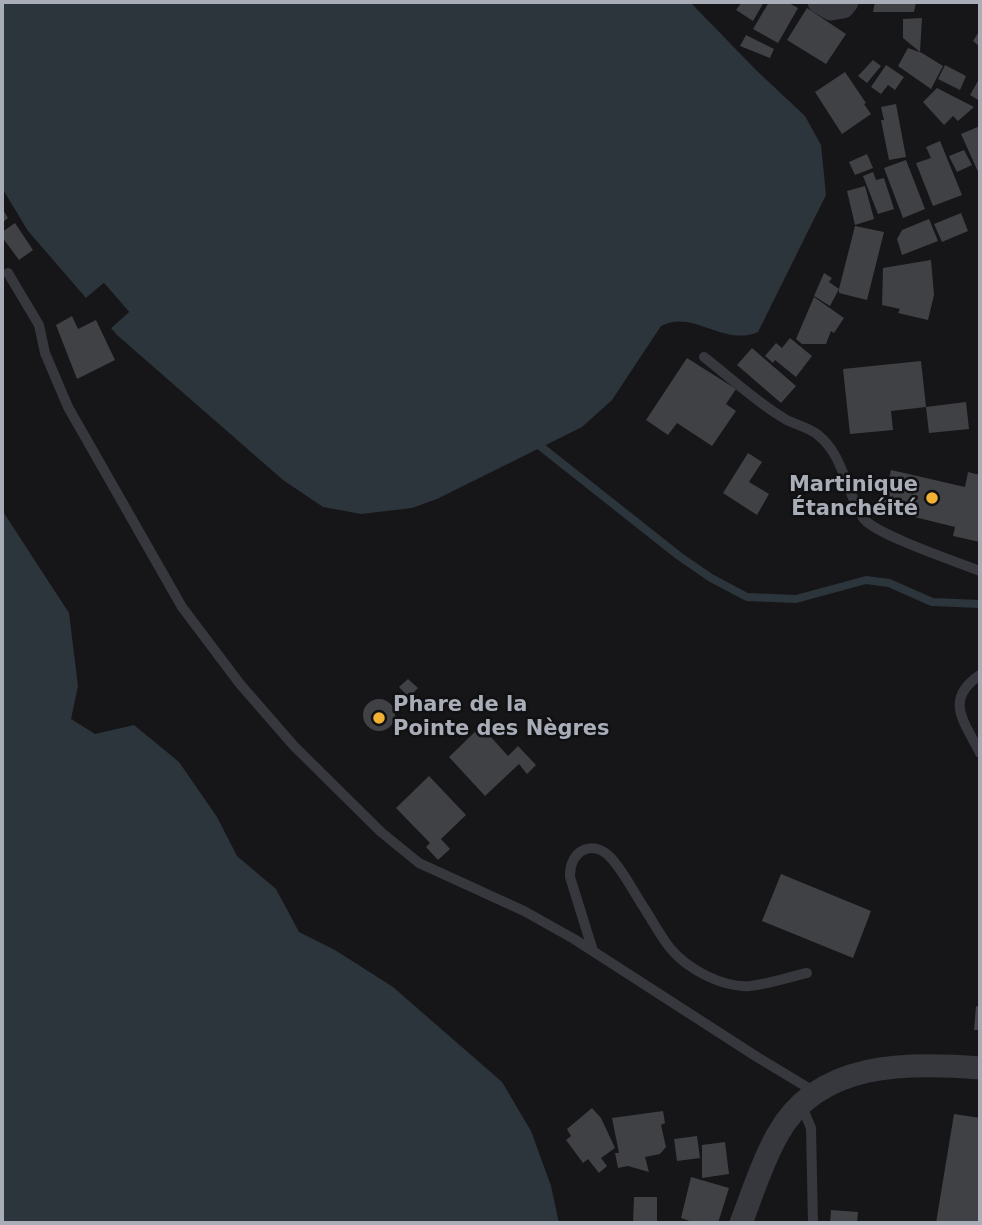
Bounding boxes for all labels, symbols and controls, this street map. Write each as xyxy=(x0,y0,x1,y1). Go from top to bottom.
place label: Martinique Étanchéité xyxy=(789,473,918,523)
marker: Martinique Étanchéité xyxy=(924,490,940,506)
place label: Phare de la Pointe des Nègres xyxy=(393,693,610,743)
marker: Phare de la Pointe des Nègres xyxy=(371,710,387,726)

